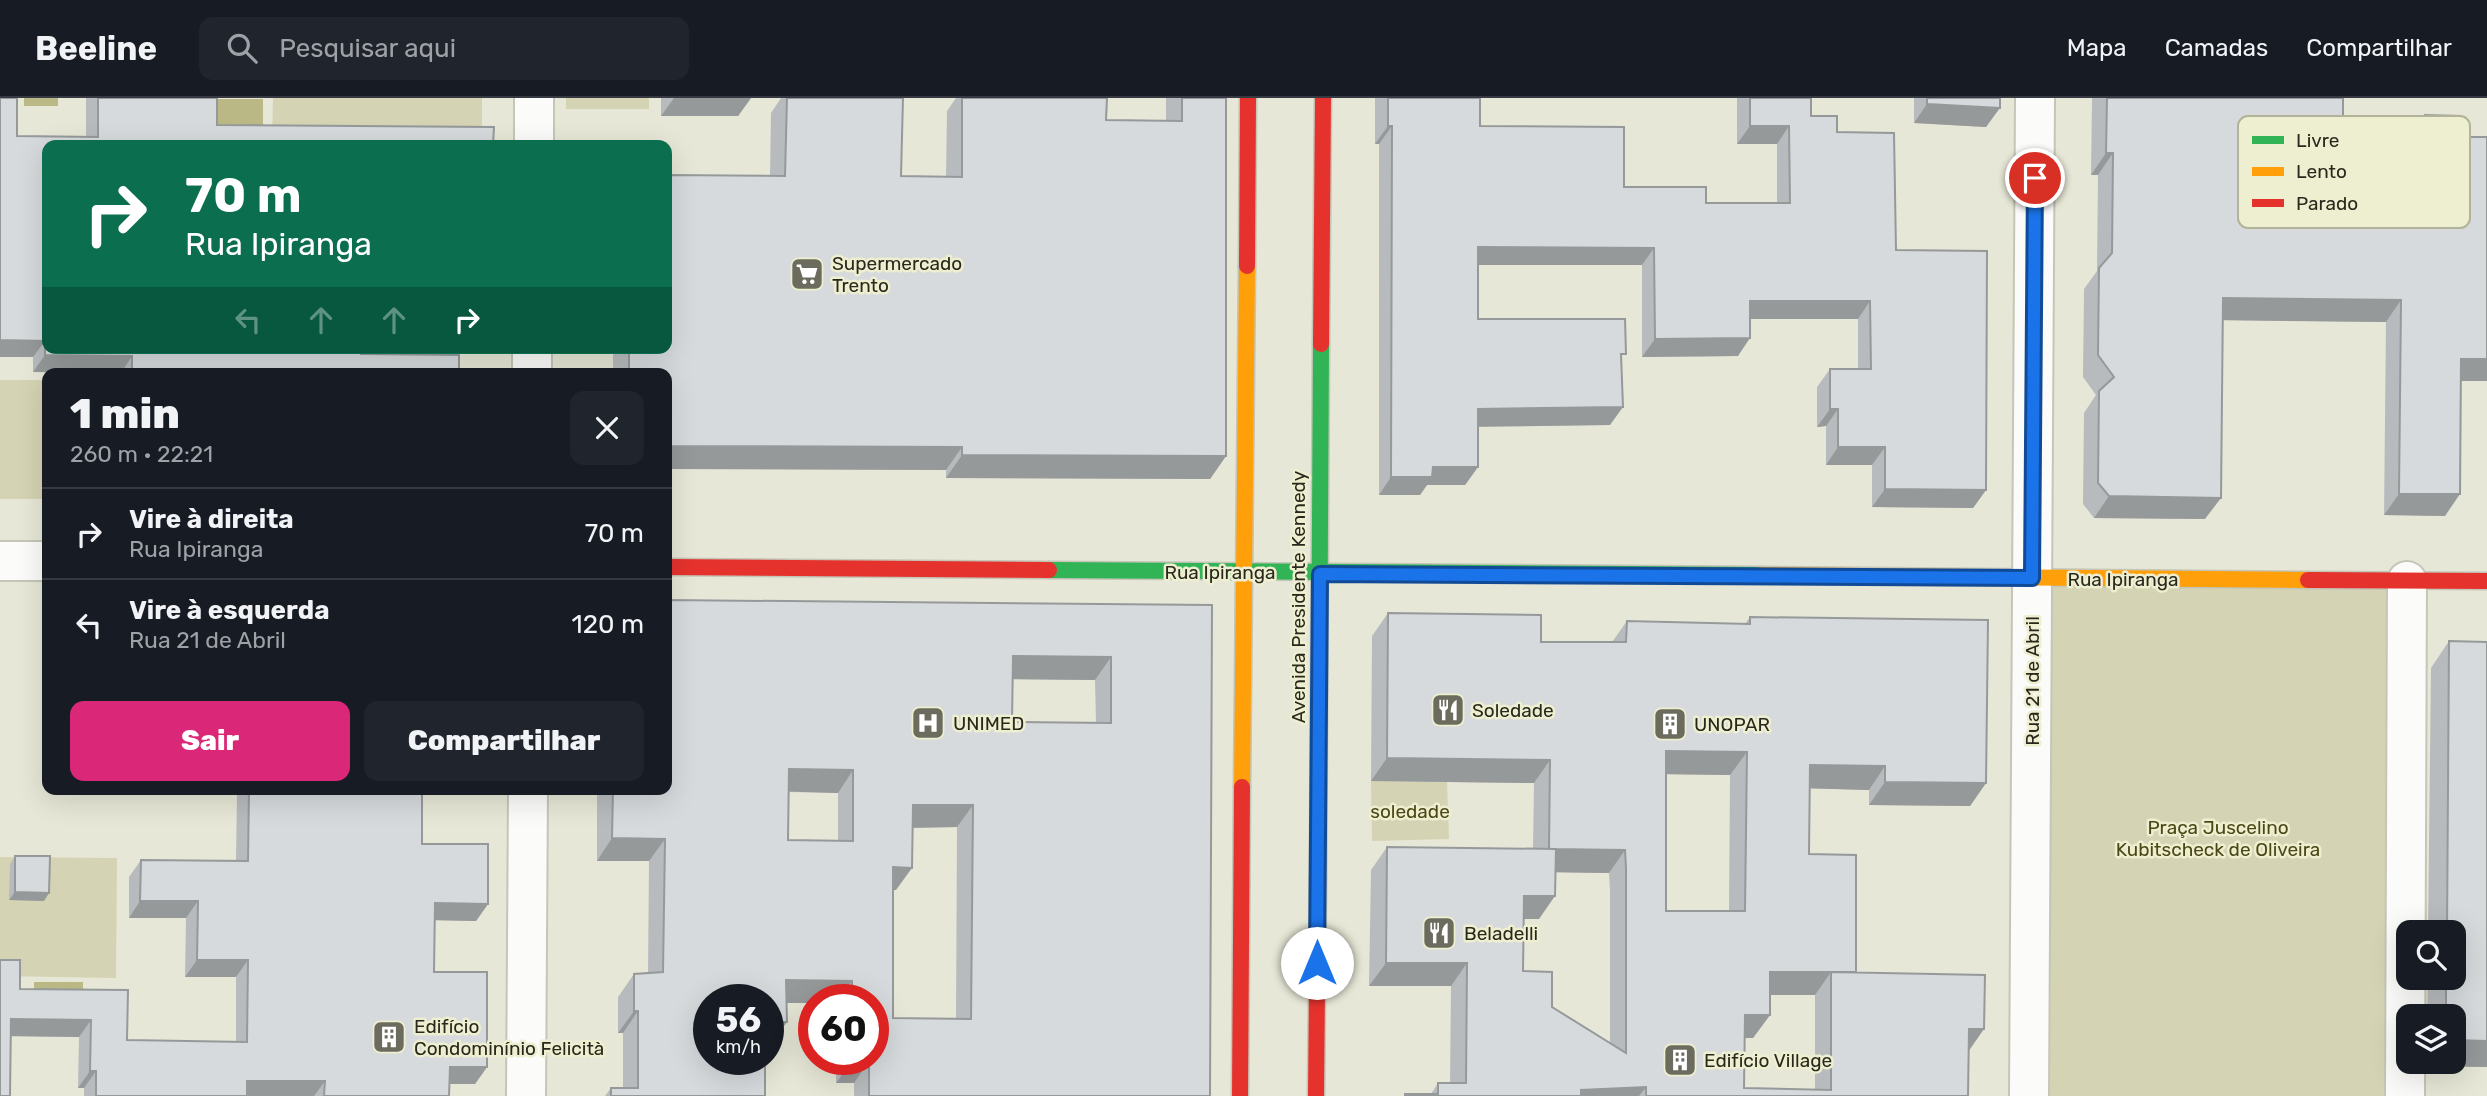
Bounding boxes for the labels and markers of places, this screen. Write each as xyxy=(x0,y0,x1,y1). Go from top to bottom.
pin xyxy=(2005,148,2065,208)
place label: Supermercado Trento xyxy=(832,252,962,297)
supermarket icon: Supermercado Trento xyxy=(788,255,826,293)
restaurant icon: Soledade xyxy=(1429,691,1467,729)
place label: Soledade xyxy=(1472,699,1554,722)
hospital icon: UNIMED xyxy=(909,704,947,742)
building icon: UNOPAR xyxy=(1651,705,1689,743)
place label: UNIMED xyxy=(953,712,1024,735)
place label: UNOPAR xyxy=(1694,713,1770,736)
restaurant icon: Beladelli xyxy=(1420,914,1458,952)
place label: Beladelli xyxy=(1464,922,1538,945)
place label: Edifício Condominínio Felicità xyxy=(414,1015,604,1060)
building icon: Edifício Condominínio Felicità xyxy=(370,1018,408,1056)
building icon: Edifício Village xyxy=(1661,1041,1699,1079)
place label: Edifício Village xyxy=(1704,1049,1832,1072)

